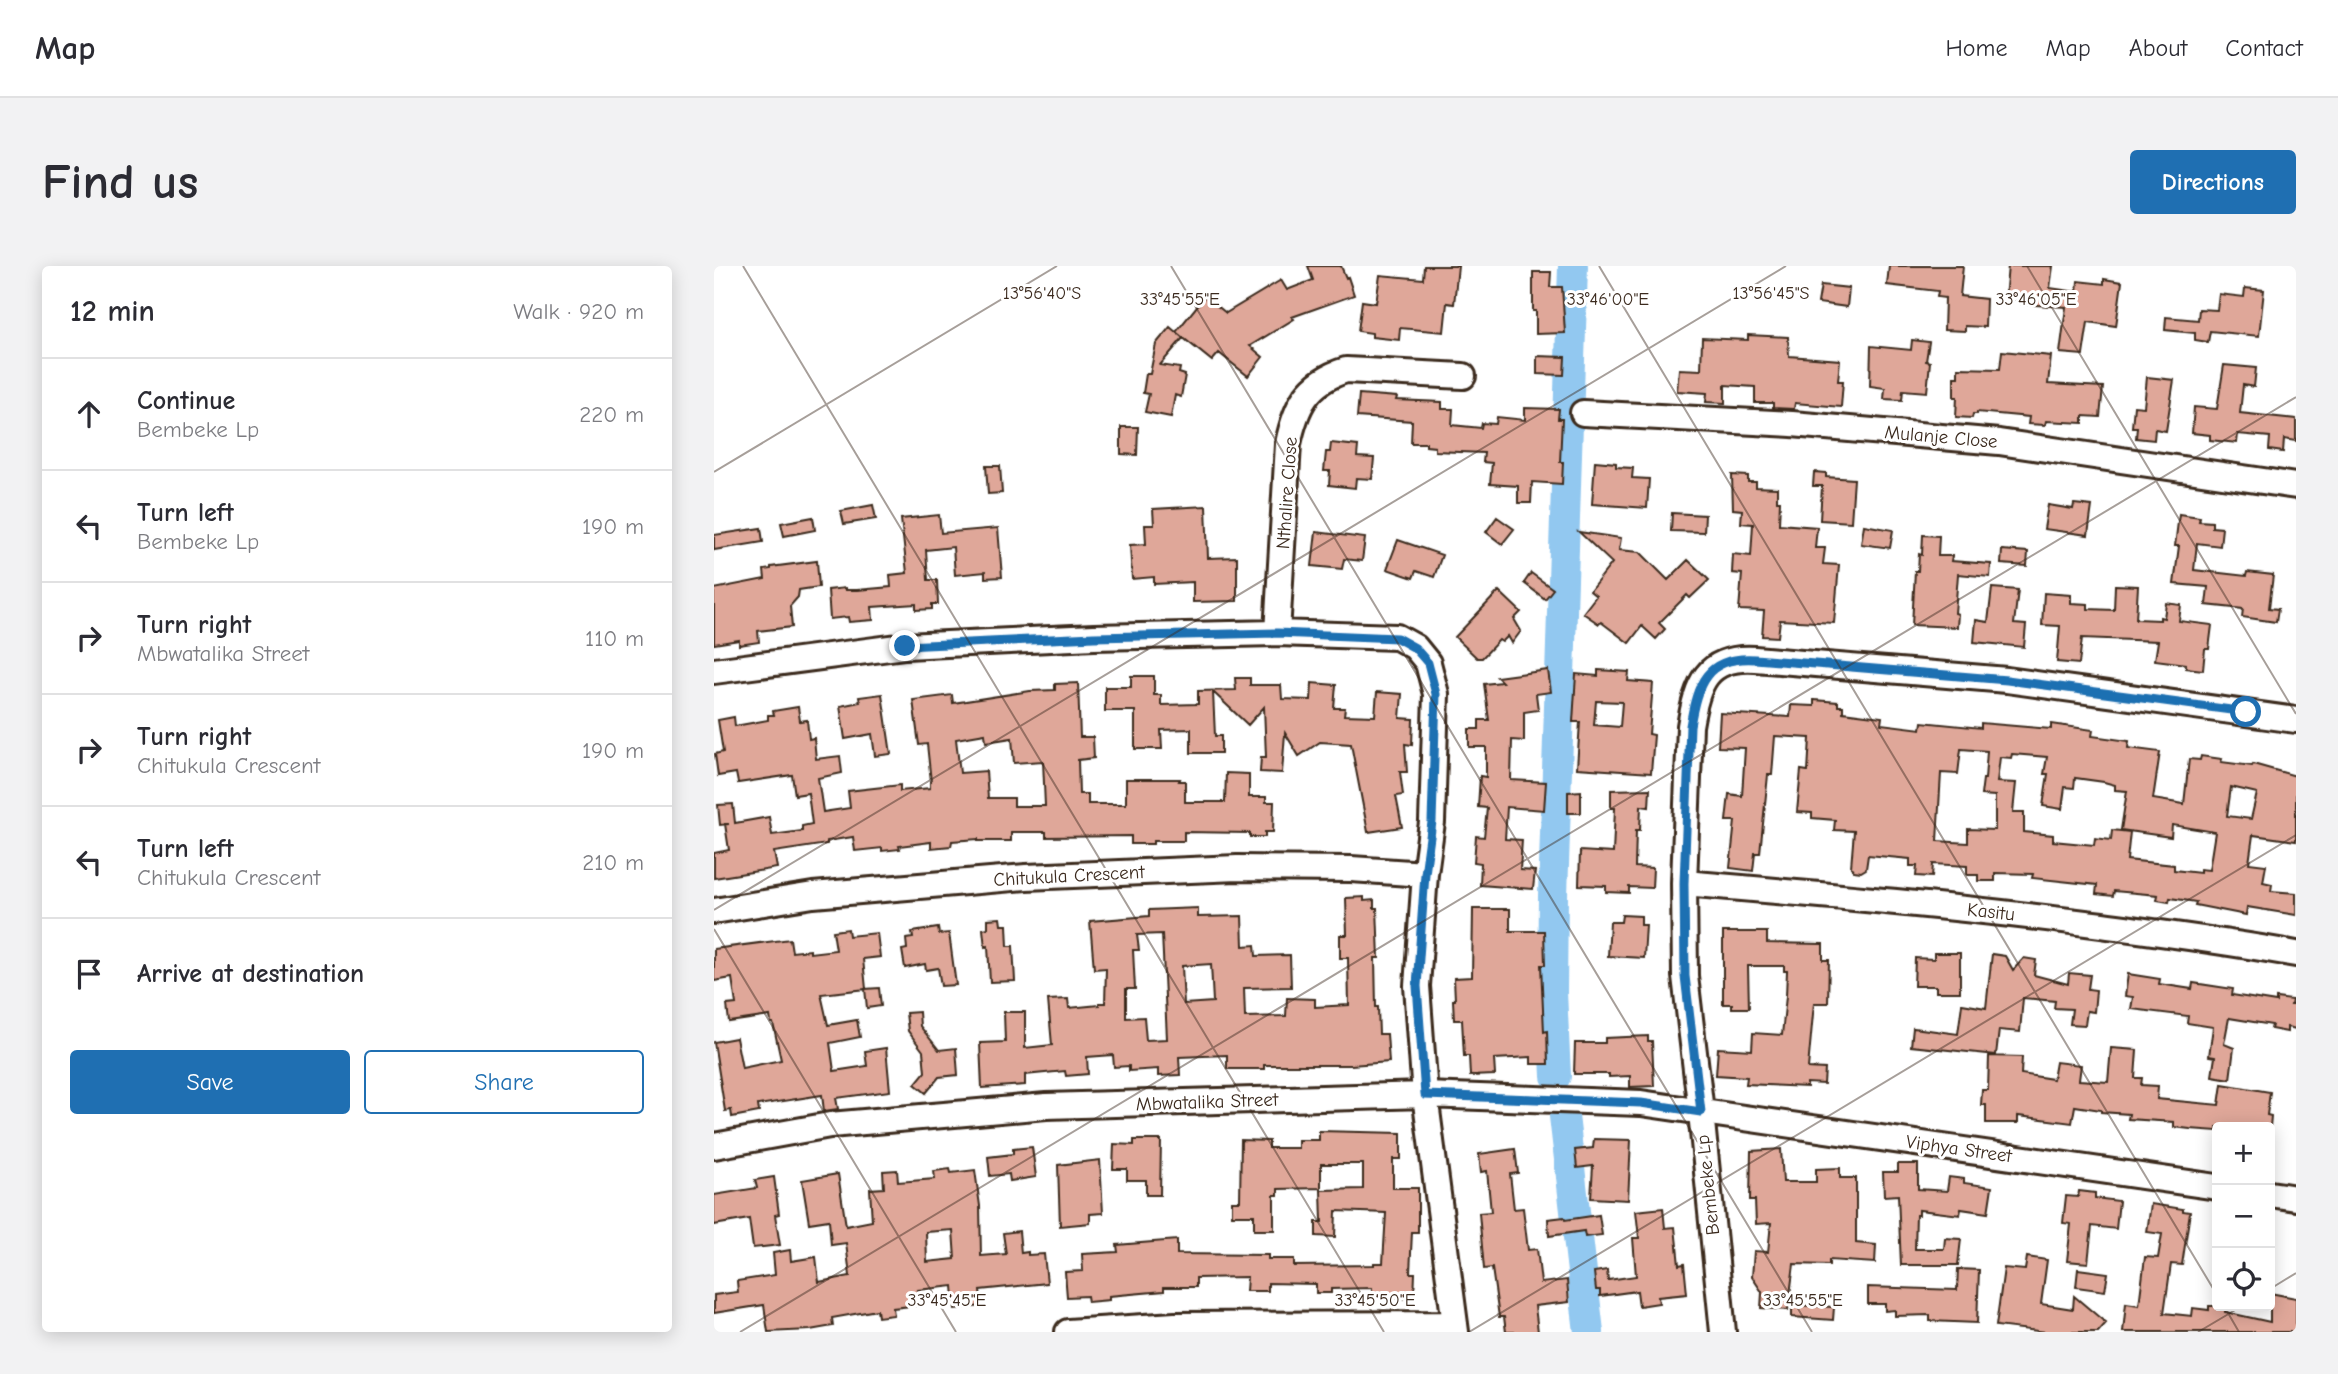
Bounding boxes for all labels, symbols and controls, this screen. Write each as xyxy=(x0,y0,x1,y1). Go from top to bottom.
text: Map xyxy=(35,29,96,67)
text: Home xyxy=(1946,34,2007,62)
text: Map xyxy=(2045,34,2091,62)
text: About xyxy=(2129,34,2187,62)
text: Contact xyxy=(2225,34,2303,62)
button: Directions xyxy=(2130,150,2296,214)
text: Find us xyxy=(42,154,198,210)
text: 13°56'40"S xyxy=(1003,283,1081,304)
text: 13°56'45"S xyxy=(1732,283,1810,304)
text: 33°45'55"E xyxy=(1140,289,1220,310)
text: 33°46'00"E xyxy=(1567,289,1649,310)
text: 33°46'05"E xyxy=(1995,289,2077,310)
text: 12 min xyxy=(70,294,155,329)
text: Walk · 920 m xyxy=(513,298,644,325)
text: Continue xyxy=(137,386,235,416)
icon: ahead xyxy=(70,395,108,433)
text: 220 m xyxy=(579,401,644,428)
text: Bembeke Lp xyxy=(137,416,259,443)
street label: Mulanje Close xyxy=(1883,421,1999,453)
street label: Nthalire Close xyxy=(1272,436,1302,550)
text: Turn left xyxy=(137,498,234,528)
icon: left xyxy=(70,507,108,545)
text: 190 m xyxy=(582,513,644,540)
text: Bembeke Lp xyxy=(137,528,259,555)
text: Turn right xyxy=(137,610,251,640)
icon: right xyxy=(70,619,108,657)
text: 110 m xyxy=(585,625,644,652)
route end xyxy=(889,630,920,661)
text: Mbwatalika Street xyxy=(137,640,309,667)
route start xyxy=(2230,696,2261,727)
text: Turn right xyxy=(137,722,251,752)
icon: right xyxy=(70,731,108,769)
text: 190 m xyxy=(582,737,644,764)
text: Chitukula Crescent xyxy=(137,752,320,779)
text: Turn left xyxy=(137,834,234,864)
icon: left xyxy=(70,843,108,881)
text: 210 m xyxy=(582,849,644,876)
street label: Chitukula Crescent xyxy=(993,861,1146,891)
text: Chitukula Crescent xyxy=(137,864,320,891)
street label: Kasitu xyxy=(1966,899,2016,925)
icon: arrive xyxy=(70,955,108,993)
text: Arrive at destination xyxy=(137,959,364,989)
button: Save xyxy=(70,1050,350,1114)
button: Share xyxy=(364,1050,644,1114)
street label: Mbwatalika Street xyxy=(1135,1089,1279,1115)
map controls xyxy=(2212,1122,2275,1311)
button: + xyxy=(2212,1122,2275,1185)
street label: Viphya Street xyxy=(1905,1131,2014,1167)
street label: Bembeke Lp xyxy=(1692,1134,1724,1236)
button: − xyxy=(2212,1185,2275,1248)
button: locate xyxy=(2212,1248,2275,1311)
text: 33°45'45"E xyxy=(908,1290,987,1311)
text: 33°45'50"E xyxy=(1334,1290,1416,1311)
text: 33°45'55"E xyxy=(1763,1290,1843,1311)

